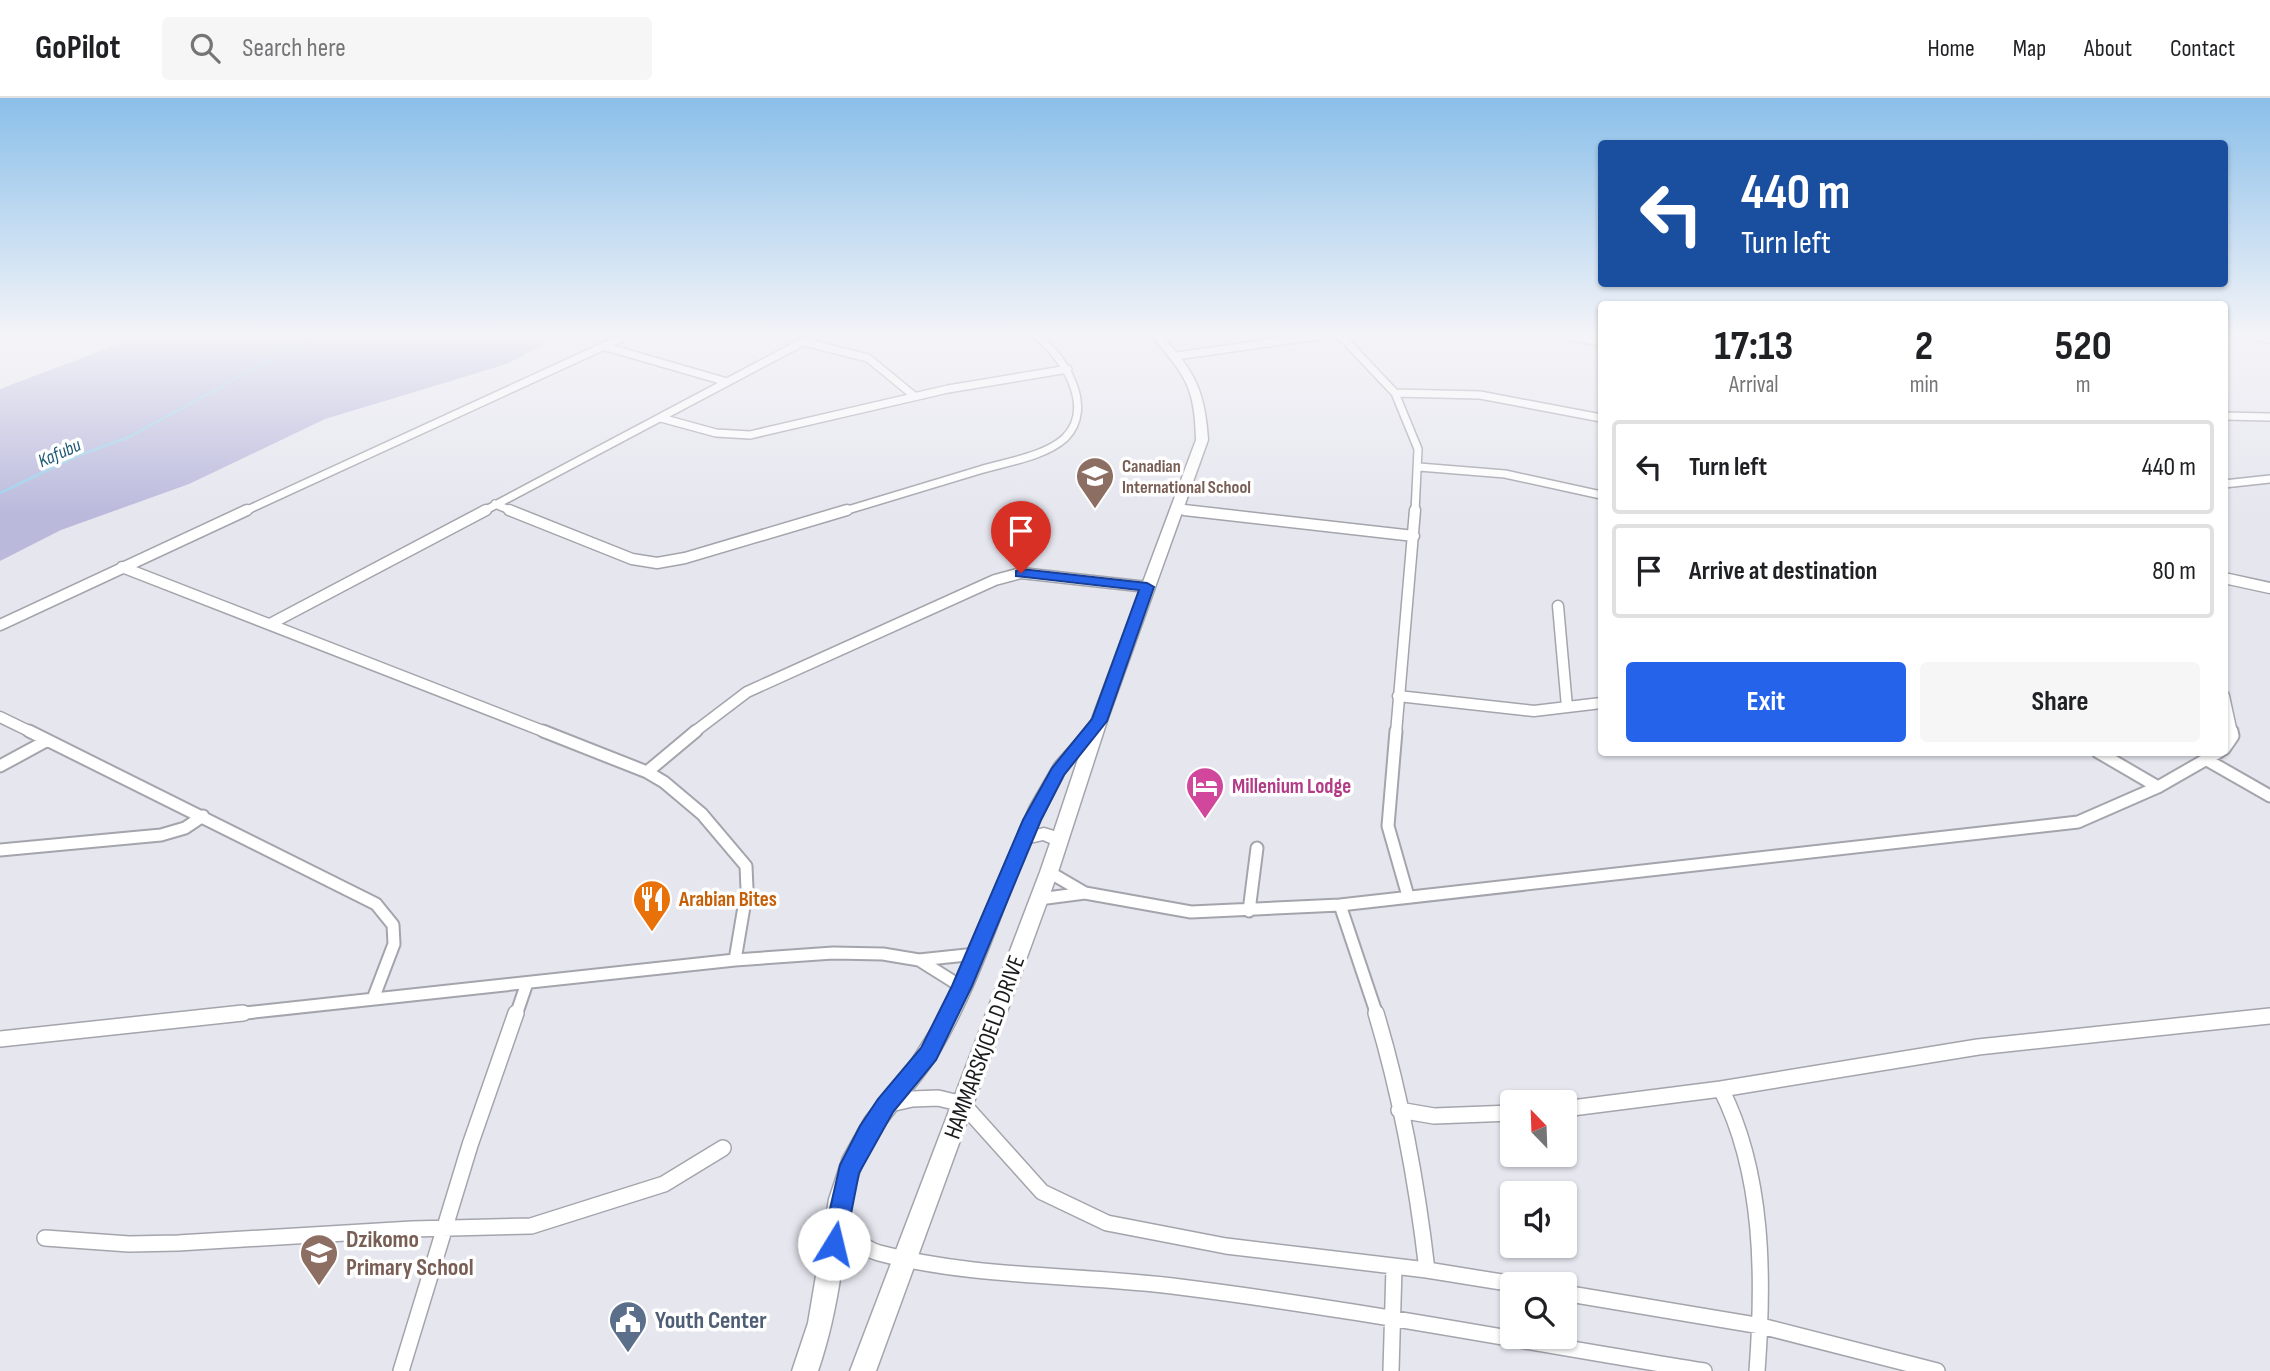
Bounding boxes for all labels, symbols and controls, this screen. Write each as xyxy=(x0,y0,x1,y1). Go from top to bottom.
search box xyxy=(162,17,652,80)
text: GoPilot xyxy=(35,28,120,68)
icon: search xyxy=(186,29,224,67)
text: Search here xyxy=(242,33,346,64)
text: Home xyxy=(1927,34,1975,63)
text: Map xyxy=(2013,34,2046,63)
text: About xyxy=(2084,34,2132,63)
text: Contact xyxy=(2170,34,2235,63)
text: 440 m xyxy=(1741,164,1850,223)
icon: left xyxy=(1626,168,1717,259)
text: Turn left xyxy=(1741,224,1831,263)
text: 17:13 xyxy=(1714,321,1793,372)
text: 2 xyxy=(1915,321,1933,372)
text: 520 xyxy=(2055,321,2112,372)
text: Arrival xyxy=(1729,371,1779,399)
text: min xyxy=(1910,371,1939,399)
text: m xyxy=(2076,371,2091,399)
water label: Kafubu xyxy=(35,434,85,473)
icon: left xyxy=(1630,448,1668,486)
text: Turn left xyxy=(1689,452,1767,483)
text: 440 m xyxy=(2142,452,2196,483)
school or university icon: Canadian International School xyxy=(1074,455,1116,510)
place label: Canadian International School xyxy=(1122,456,1251,498)
pin xyxy=(991,501,1051,573)
icon: arrive xyxy=(1002,512,1040,550)
icon: arrive xyxy=(1630,552,1668,590)
text: Arrive at destination xyxy=(1689,556,1877,587)
text: 80 m xyxy=(2152,556,2196,587)
button: Exit xyxy=(1626,662,1906,742)
button: Share xyxy=(1920,662,2200,742)
hotel icon: Millenium Lodge xyxy=(1184,765,1226,820)
place label: Millenium Lodge xyxy=(1232,774,1351,799)
restaurant icon: Arabian Bites xyxy=(631,878,673,933)
place label: Arabian Bites xyxy=(678,887,777,912)
street label: HAMMARSKJOELD DRIVE xyxy=(938,951,1031,1143)
north arrow xyxy=(1500,1090,1577,1167)
map controls xyxy=(1500,1090,1577,1349)
button: sound xyxy=(1500,1181,1577,1258)
position arrow xyxy=(797,1207,871,1281)
place label: Dzikomo Primary School xyxy=(346,1225,474,1282)
school or university icon: Dzikomo Primary School xyxy=(298,1232,340,1287)
button: search xyxy=(1500,1272,1577,1349)
public building icon: Youth Center xyxy=(607,1299,649,1354)
place label: Youth Center xyxy=(655,1306,767,1335)

